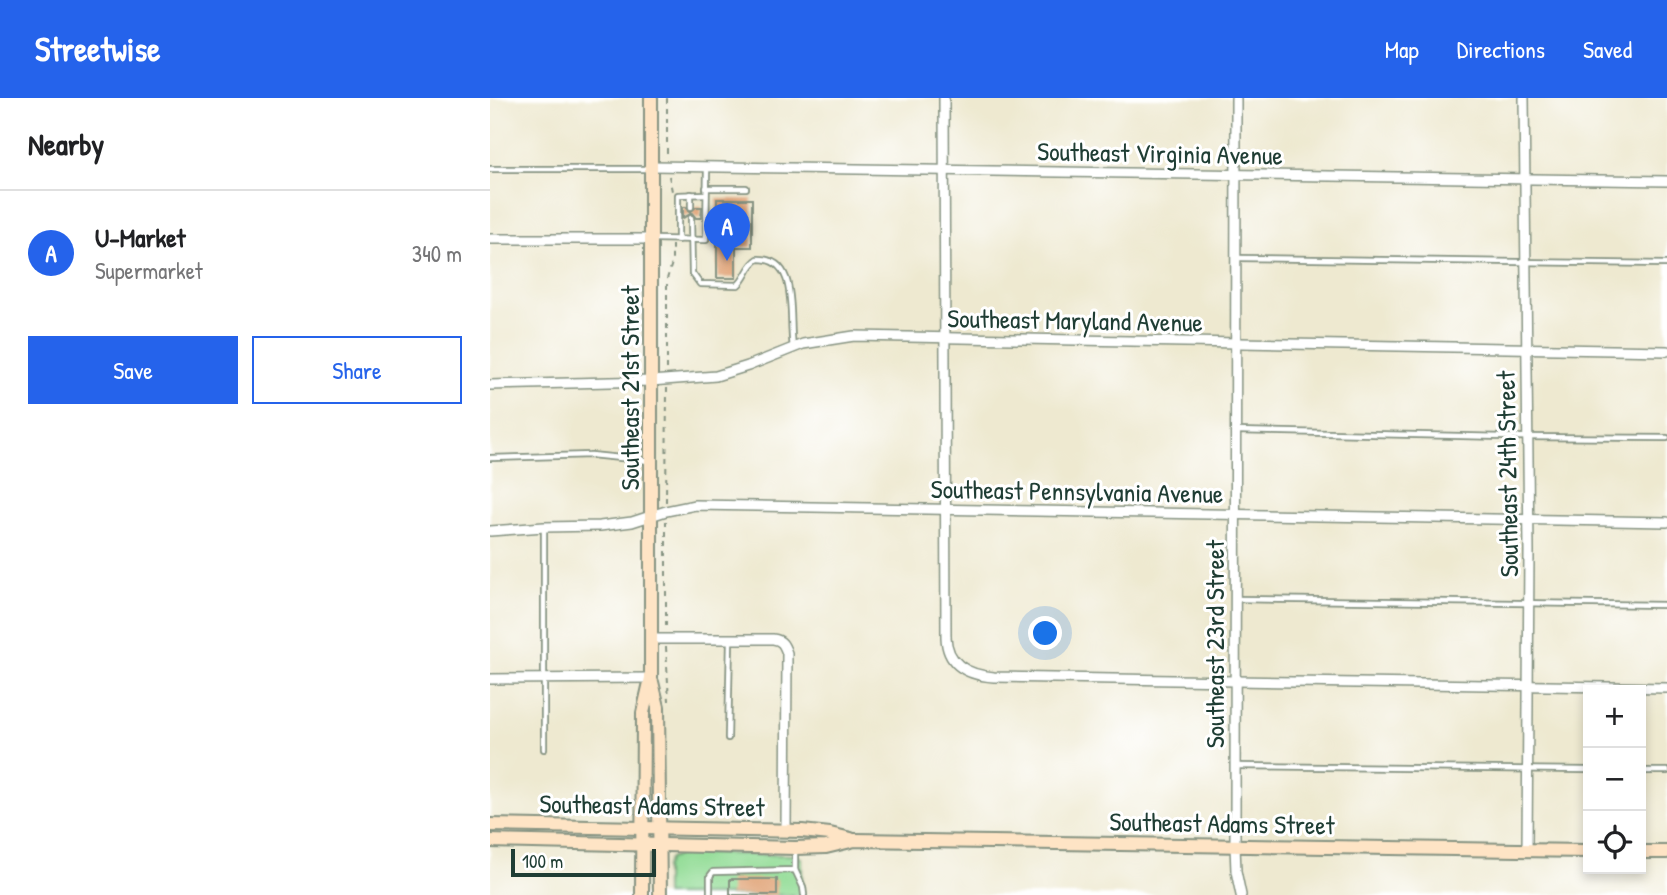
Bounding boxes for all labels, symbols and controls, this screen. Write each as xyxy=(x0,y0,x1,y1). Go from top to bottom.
text: Streetwise xyxy=(35,27,160,71)
text: Map xyxy=(1385,33,1419,65)
text: Directions xyxy=(1457,33,1545,65)
text: Saved xyxy=(1583,33,1632,65)
text: Nearby xyxy=(28,124,104,164)
street label: Southeast Virginia Avenue xyxy=(1037,133,1283,173)
pin: A xyxy=(704,203,750,261)
text: U-Market xyxy=(95,220,186,255)
text: A xyxy=(45,238,57,269)
text: 340 m xyxy=(412,238,462,269)
text: Supermarket xyxy=(95,255,203,286)
street label: Southeast 21st Street xyxy=(612,284,647,491)
street label: Southeast Maryland Avenue xyxy=(947,300,1203,340)
button: Save xyxy=(28,336,238,404)
button: Share xyxy=(252,336,462,404)
street label: Southeast 24th Street xyxy=(1488,369,1526,578)
street label: Southeast Pennsylvania Avenue xyxy=(930,471,1224,511)
street label: Southeast 23rd Street xyxy=(1197,539,1232,748)
your location xyxy=(1028,616,1062,650)
map controls xyxy=(1583,685,1646,874)
button: + xyxy=(1583,685,1646,748)
button: − xyxy=(1583,748,1646,811)
street label: Southeast Adams Street xyxy=(539,786,766,824)
street label: Southeast Adams Street xyxy=(1109,804,1336,842)
button: locate xyxy=(1583,811,1646,874)
scale bar xyxy=(511,846,656,878)
text: 100 m xyxy=(522,848,563,874)

